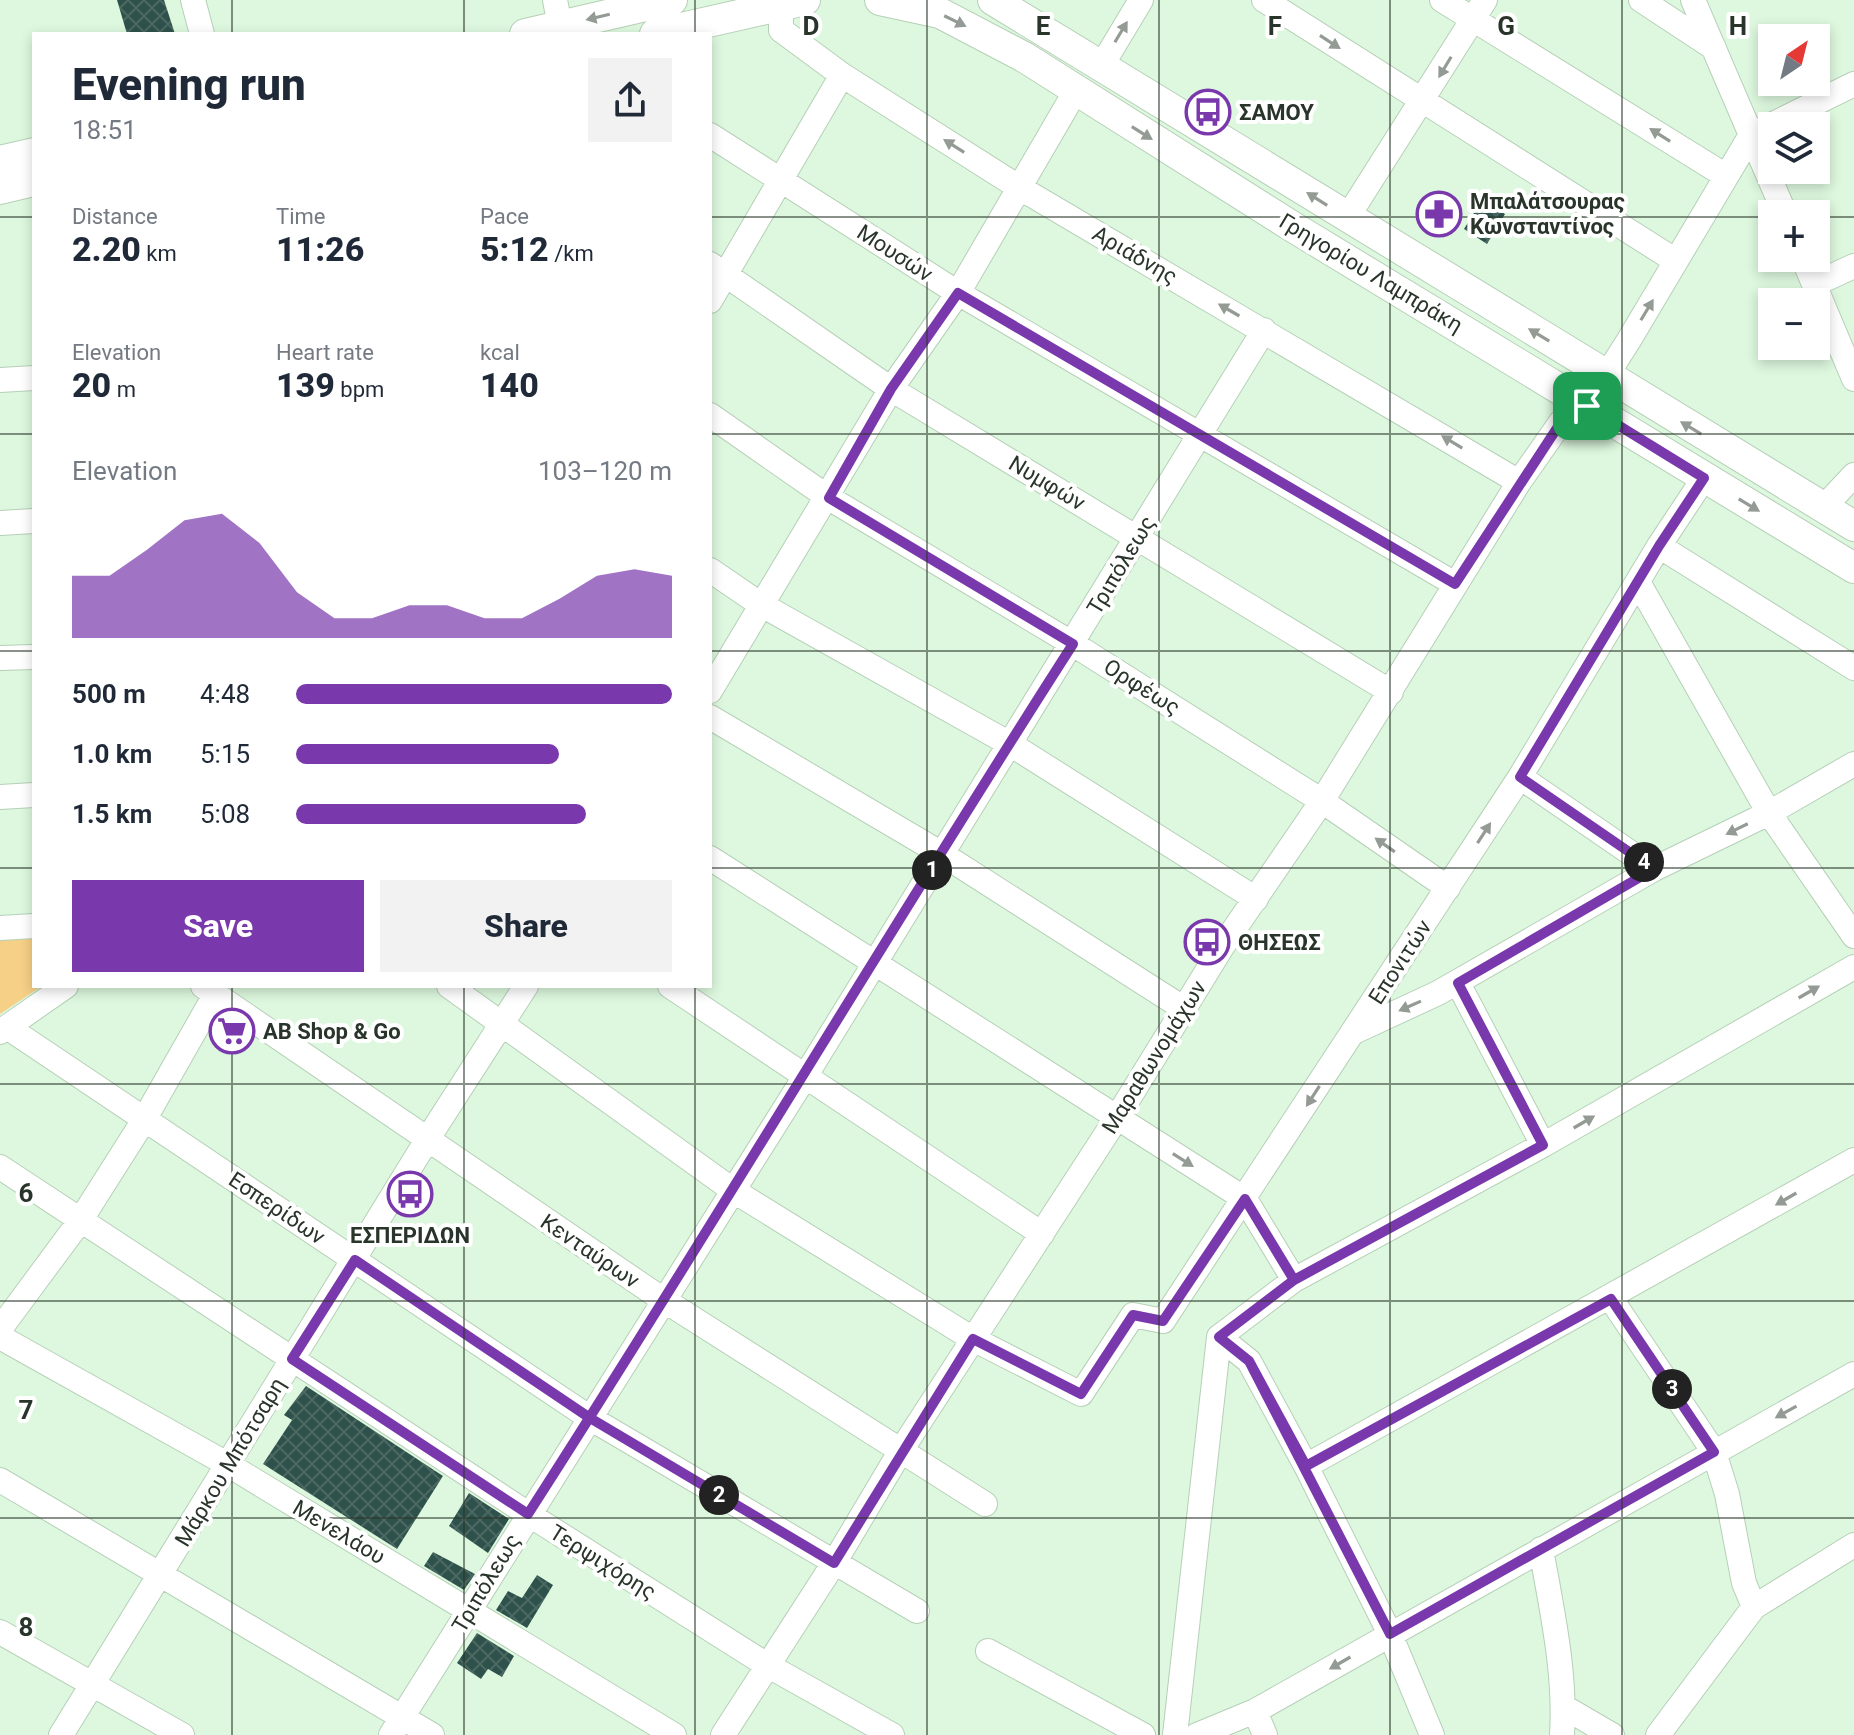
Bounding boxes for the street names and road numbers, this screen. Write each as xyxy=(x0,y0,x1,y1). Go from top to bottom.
street label: Γρηγορίου Λαμπράκη xyxy=(1275,208,1467,338)
street label: Μουσών xyxy=(853,219,938,287)
street label: Αριάδνης xyxy=(1088,221,1182,289)
street label: Νυμφών xyxy=(1004,451,1090,516)
street label: Τριπόλεως xyxy=(1082,511,1160,619)
street label: Ορφέως xyxy=(1099,654,1185,720)
street label: Επονιτών xyxy=(1364,915,1437,1009)
street label: Μαραθωνομάχων xyxy=(1097,976,1211,1138)
street label: Εσπερίδων xyxy=(224,1167,330,1249)
street label: Κενταύρων xyxy=(536,1209,644,1293)
street label: Μάρκου Μπότσαρη xyxy=(170,1373,290,1551)
street label: Μενελάου xyxy=(289,1495,389,1569)
street label: Τερψιχόρης xyxy=(545,1520,661,1604)
street label: Τριπόλεως xyxy=(447,1529,525,1637)

